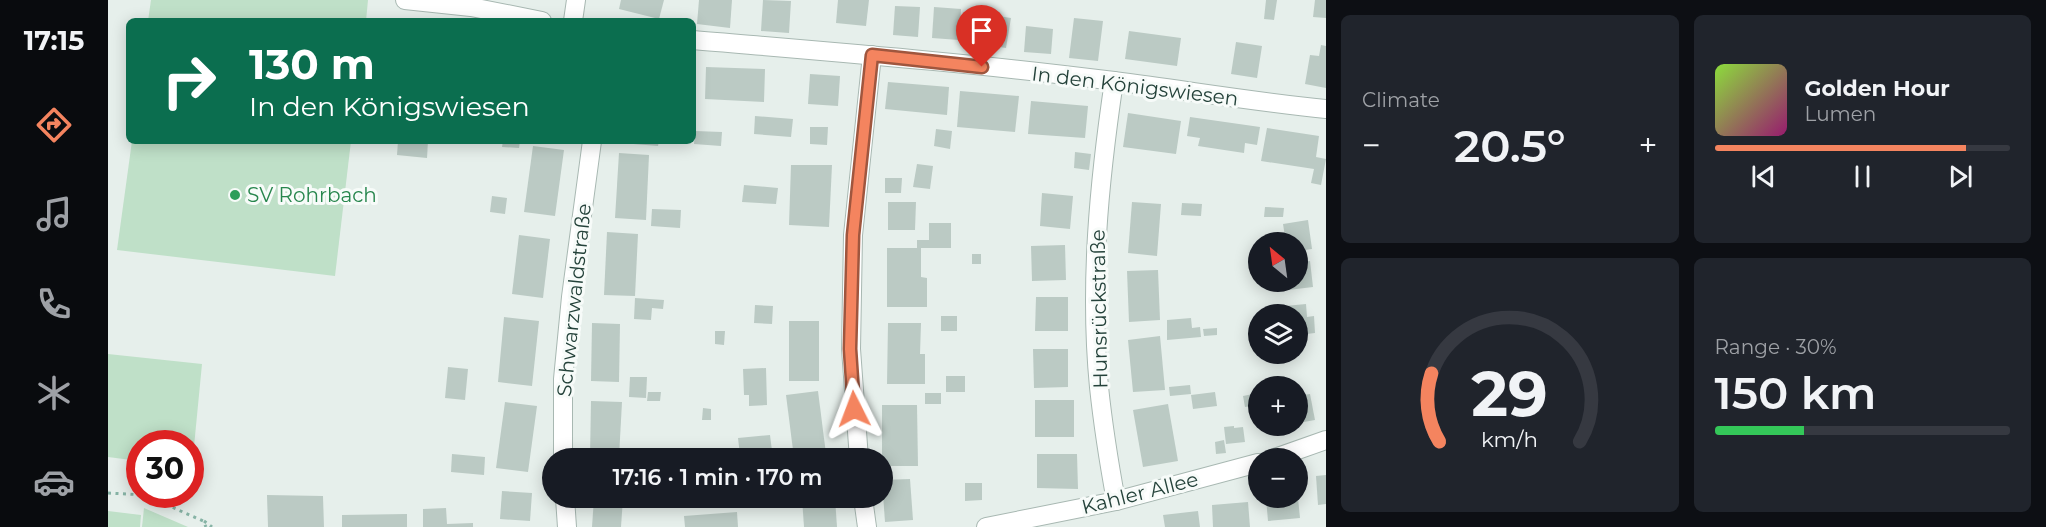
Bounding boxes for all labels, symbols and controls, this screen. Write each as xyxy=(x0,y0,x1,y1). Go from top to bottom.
pin xyxy=(956,5,1007,67)
icon: arrive xyxy=(965,14,998,47)
text: 17:15 xyxy=(24,24,84,57)
text: 130 m xyxy=(249,38,375,90)
icon: right xyxy=(150,42,228,120)
street label: In den Königswiesen xyxy=(1030,61,1240,111)
text: Golden Hour xyxy=(1805,75,1950,102)
text: Climate xyxy=(1362,88,1440,112)
text: In den Königswiesen xyxy=(249,90,530,123)
text: Lumen xyxy=(1805,102,1876,126)
icon: directions xyxy=(33,104,75,146)
text: 20.5° xyxy=(1454,118,1566,173)
text: − xyxy=(1362,125,1381,165)
text: + xyxy=(1639,125,1657,165)
icon: previous xyxy=(1747,160,1780,193)
icon: pause xyxy=(1846,160,1879,193)
icon: next xyxy=(1944,160,1977,193)
place label: SV Rohrbach xyxy=(247,183,377,207)
marker: SV Rohrbach xyxy=(228,188,242,202)
icon: music xyxy=(33,193,75,235)
street label: Schwarzwaldstraße xyxy=(552,202,596,398)
street label: Hunsrückstraße xyxy=(1086,229,1112,389)
north arrow xyxy=(1248,232,1308,292)
map controls xyxy=(1248,232,1308,508)
icon: phone xyxy=(33,283,75,325)
button: layers xyxy=(1248,304,1308,364)
text: Range · 30% xyxy=(1715,335,1837,359)
text: 29 xyxy=(1471,356,1548,432)
text: 150 km xyxy=(1715,365,1876,420)
icon: climate xyxy=(33,372,75,414)
button: + xyxy=(1248,376,1308,436)
position arrow xyxy=(822,377,886,441)
text: km/h xyxy=(1481,426,1538,452)
speed limit sign: 30 xyxy=(126,430,204,508)
button: − xyxy=(1248,448,1308,508)
icon: car xyxy=(33,461,75,503)
text: 17:16 · 1 min · 170 m xyxy=(612,464,823,491)
street label: Kahler Allee xyxy=(1079,467,1201,519)

